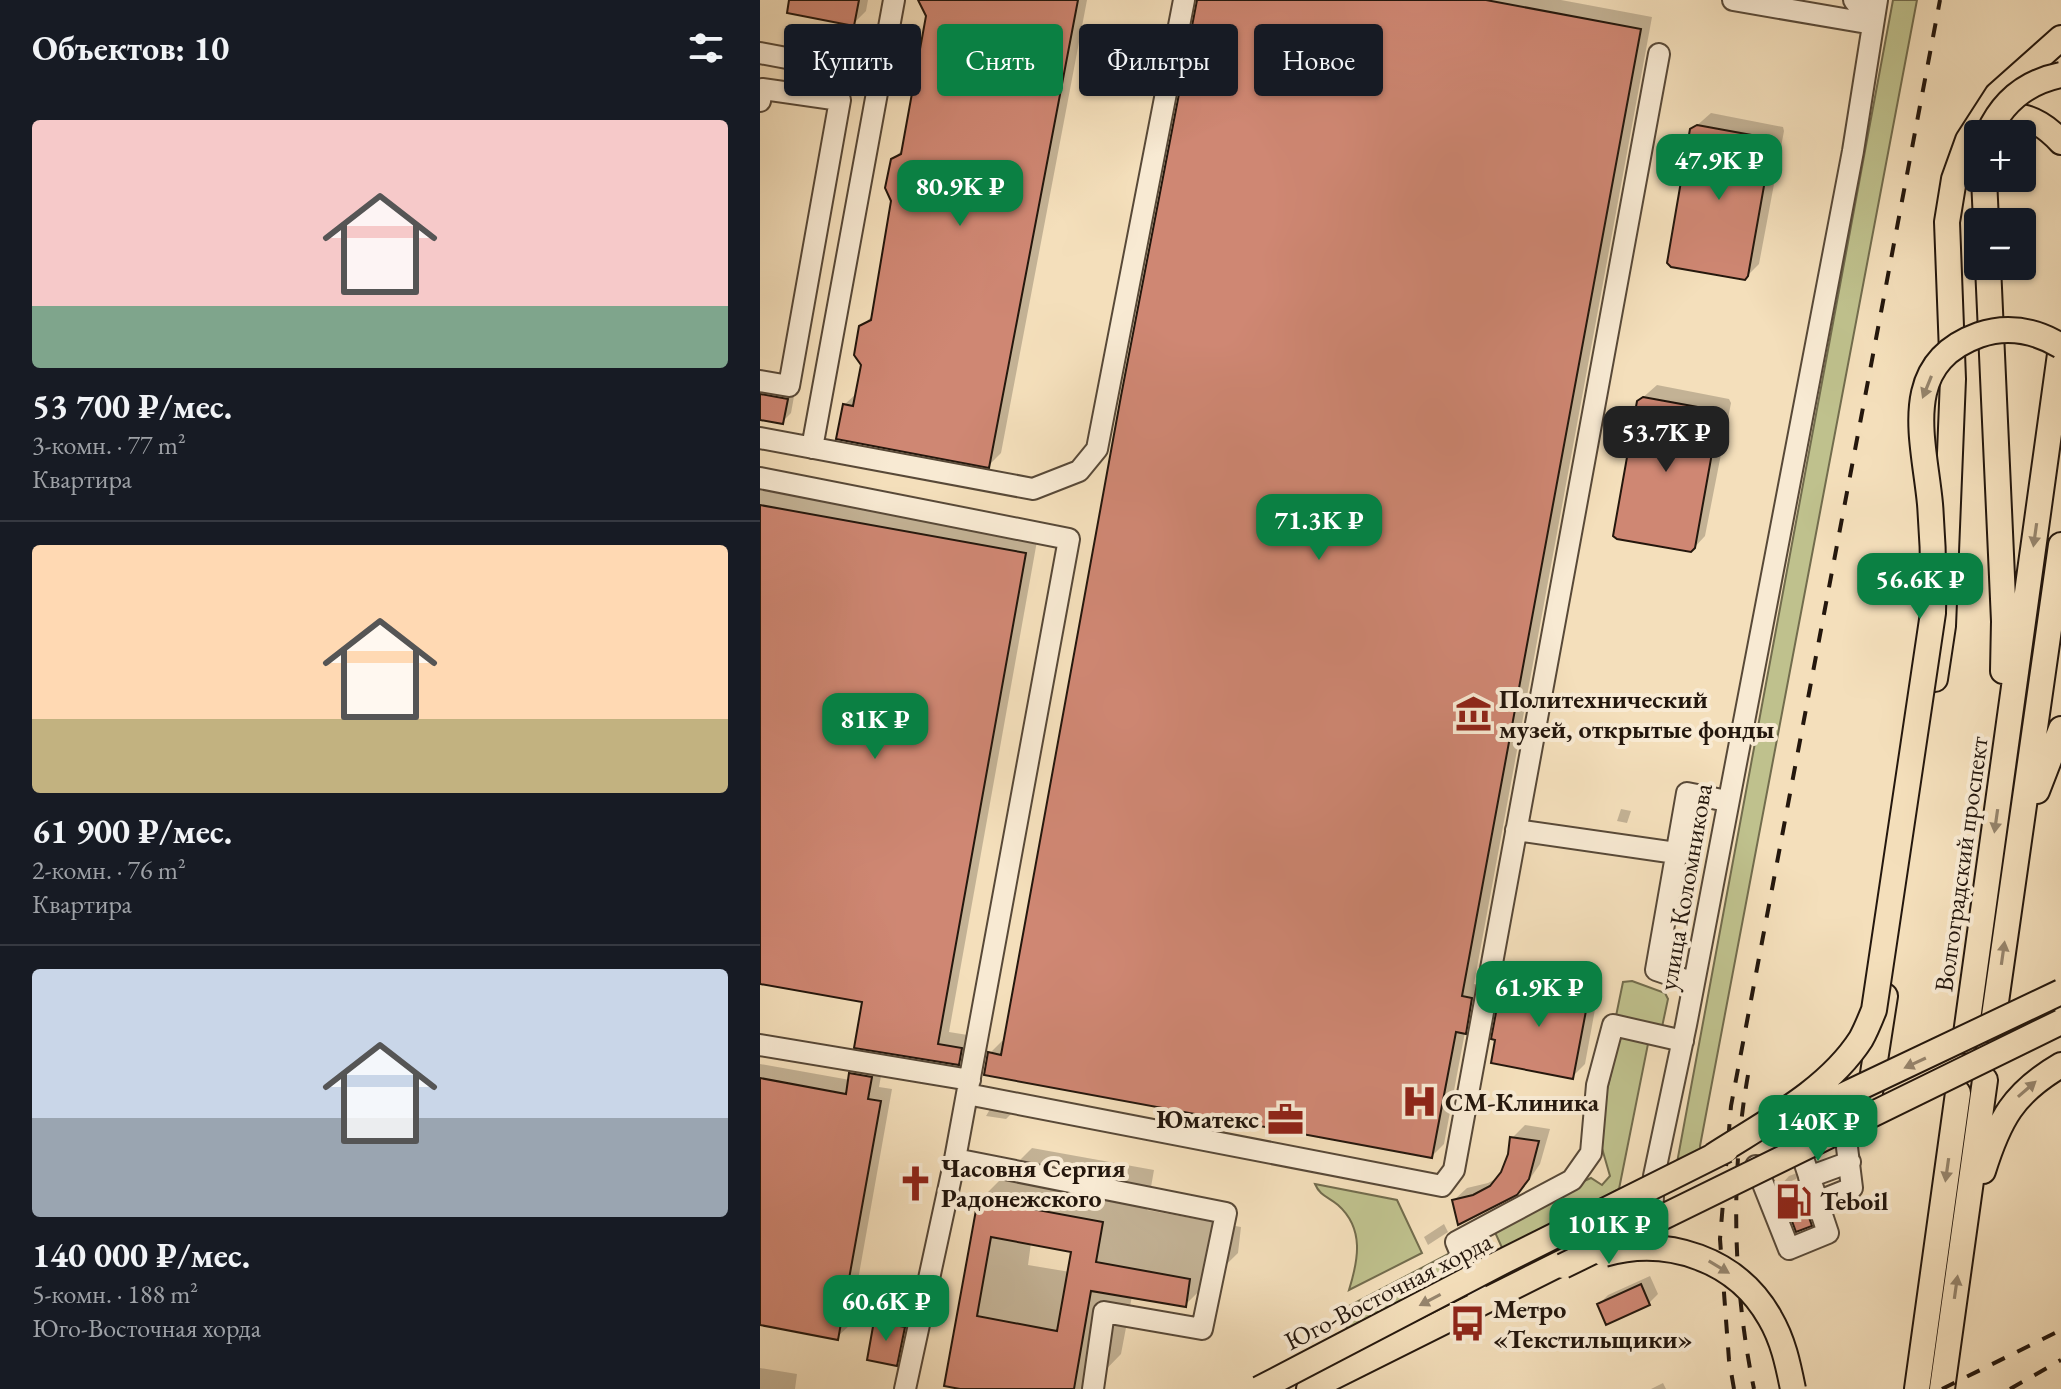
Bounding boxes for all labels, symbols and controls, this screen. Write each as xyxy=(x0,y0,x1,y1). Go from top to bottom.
chip: Купить xyxy=(784,24,921,96)
chip: Снять xyxy=(937,24,1063,96)
chip: Фильтры xyxy=(1079,24,1238,96)
chip: Новое xyxy=(1254,24,1383,96)
text: Объектов: 10 xyxy=(32,26,229,70)
icon: filters xyxy=(684,26,728,70)
map controls xyxy=(1964,120,2036,280)
button: + xyxy=(1964,120,2036,192)
pin: 47.9K ₽ xyxy=(1645,134,1793,202)
text: 47.9K ₽ xyxy=(1674,143,1764,177)
pin: 80.9K ₽ xyxy=(886,160,1034,228)
text: 80.9K ₽ xyxy=(915,169,1005,203)
icon: home xyxy=(308,172,452,316)
button: − xyxy=(1964,208,2036,280)
one-way arrow xyxy=(1920,375,1933,399)
text: 53 700 ₽/мес. xyxy=(32,384,232,428)
pin: 53.7K ₽ xyxy=(1592,406,1740,474)
text: 53.7K ₽ xyxy=(1621,415,1711,449)
text: 3-комн. · 77 m² xyxy=(32,428,186,462)
text: Квартира xyxy=(32,462,132,496)
pin: 71.3K ₽ xyxy=(1245,494,1393,562)
text: 71.3K ₽ xyxy=(1274,503,1364,537)
one-way arrow xyxy=(2028,523,2041,548)
pin: 56.6K ₽ xyxy=(1846,553,1994,621)
text: 56.6K ₽ xyxy=(1875,562,1965,596)
icon: home xyxy=(308,597,452,741)
place label: Политехнический музей, открытые фонды xyxy=(1499,682,1775,746)
pin: 81K ₽ xyxy=(819,693,931,761)
museum icon: Политехнический музей, открытые фонды xyxy=(1454,695,1492,733)
text: 81K ₽ xyxy=(840,702,910,736)
street label: Волгоградский проспект xyxy=(1926,734,1996,994)
street label: улица Коломникова xyxy=(1650,780,1720,993)
one-way arrow xyxy=(1989,808,2002,833)
text: 61 900 ₽/мес. xyxy=(32,809,232,853)
text: 2-комн. · 76 m² xyxy=(32,853,186,887)
text: Квартира xyxy=(32,887,132,921)
one-way arrow xyxy=(1997,940,2010,965)
pin: 61.9K ₽ xyxy=(1465,961,1613,1029)
text: 61.9K ₽ xyxy=(1494,970,1584,1004)
icon: home xyxy=(308,1021,452,1165)
one-way arrow xyxy=(1904,1056,1927,1070)
one-way arrow xyxy=(2017,1081,2037,1098)
hospital icon: СМ-Клиника xyxy=(1400,1083,1438,1121)
place label: СМ-Клиника xyxy=(1445,1085,1600,1119)
pin: 140K ₽ xyxy=(1753,1095,1883,1163)
office icon: Юматекс xyxy=(1266,1100,1304,1138)
place label: Юматекс xyxy=(1156,1102,1259,1136)
text: 140K ₽ xyxy=(1776,1104,1860,1138)
place label: Часовня Сергия Радонежского xyxy=(941,1151,1126,1215)
one-way arrow xyxy=(1941,1158,1954,1183)
church icon: Часовня Сергия Радонежского xyxy=(896,1164,934,1202)
fuel station icon: Teboil xyxy=(1775,1182,1813,1220)
place label: Teboil xyxy=(1820,1184,1888,1218)
pin: 101K ₽ xyxy=(1544,1198,1674,1266)
text: 101K ₽ xyxy=(1567,1207,1651,1241)
street label: Юго-Восточная хорда xyxy=(1278,1224,1498,1358)
text: 140 000 ₽/мес. xyxy=(32,1233,250,1277)
one-way arrow xyxy=(1708,1260,1730,1274)
one-way arrow xyxy=(1950,1274,1963,1299)
pin: 60.6K ₽ xyxy=(812,1275,960,1343)
text: 5-комн. · 188 m² xyxy=(32,1277,198,1311)
text: 60.6K ₽ xyxy=(841,1284,931,1318)
place label: Метро «Текстильщики» xyxy=(1493,1292,1693,1356)
one-way arrow xyxy=(1419,1293,1442,1306)
bus stop icon: Метро «Текстильщики» xyxy=(1448,1305,1486,1343)
text: Юго-Восточная хорда xyxy=(32,1311,261,1345)

